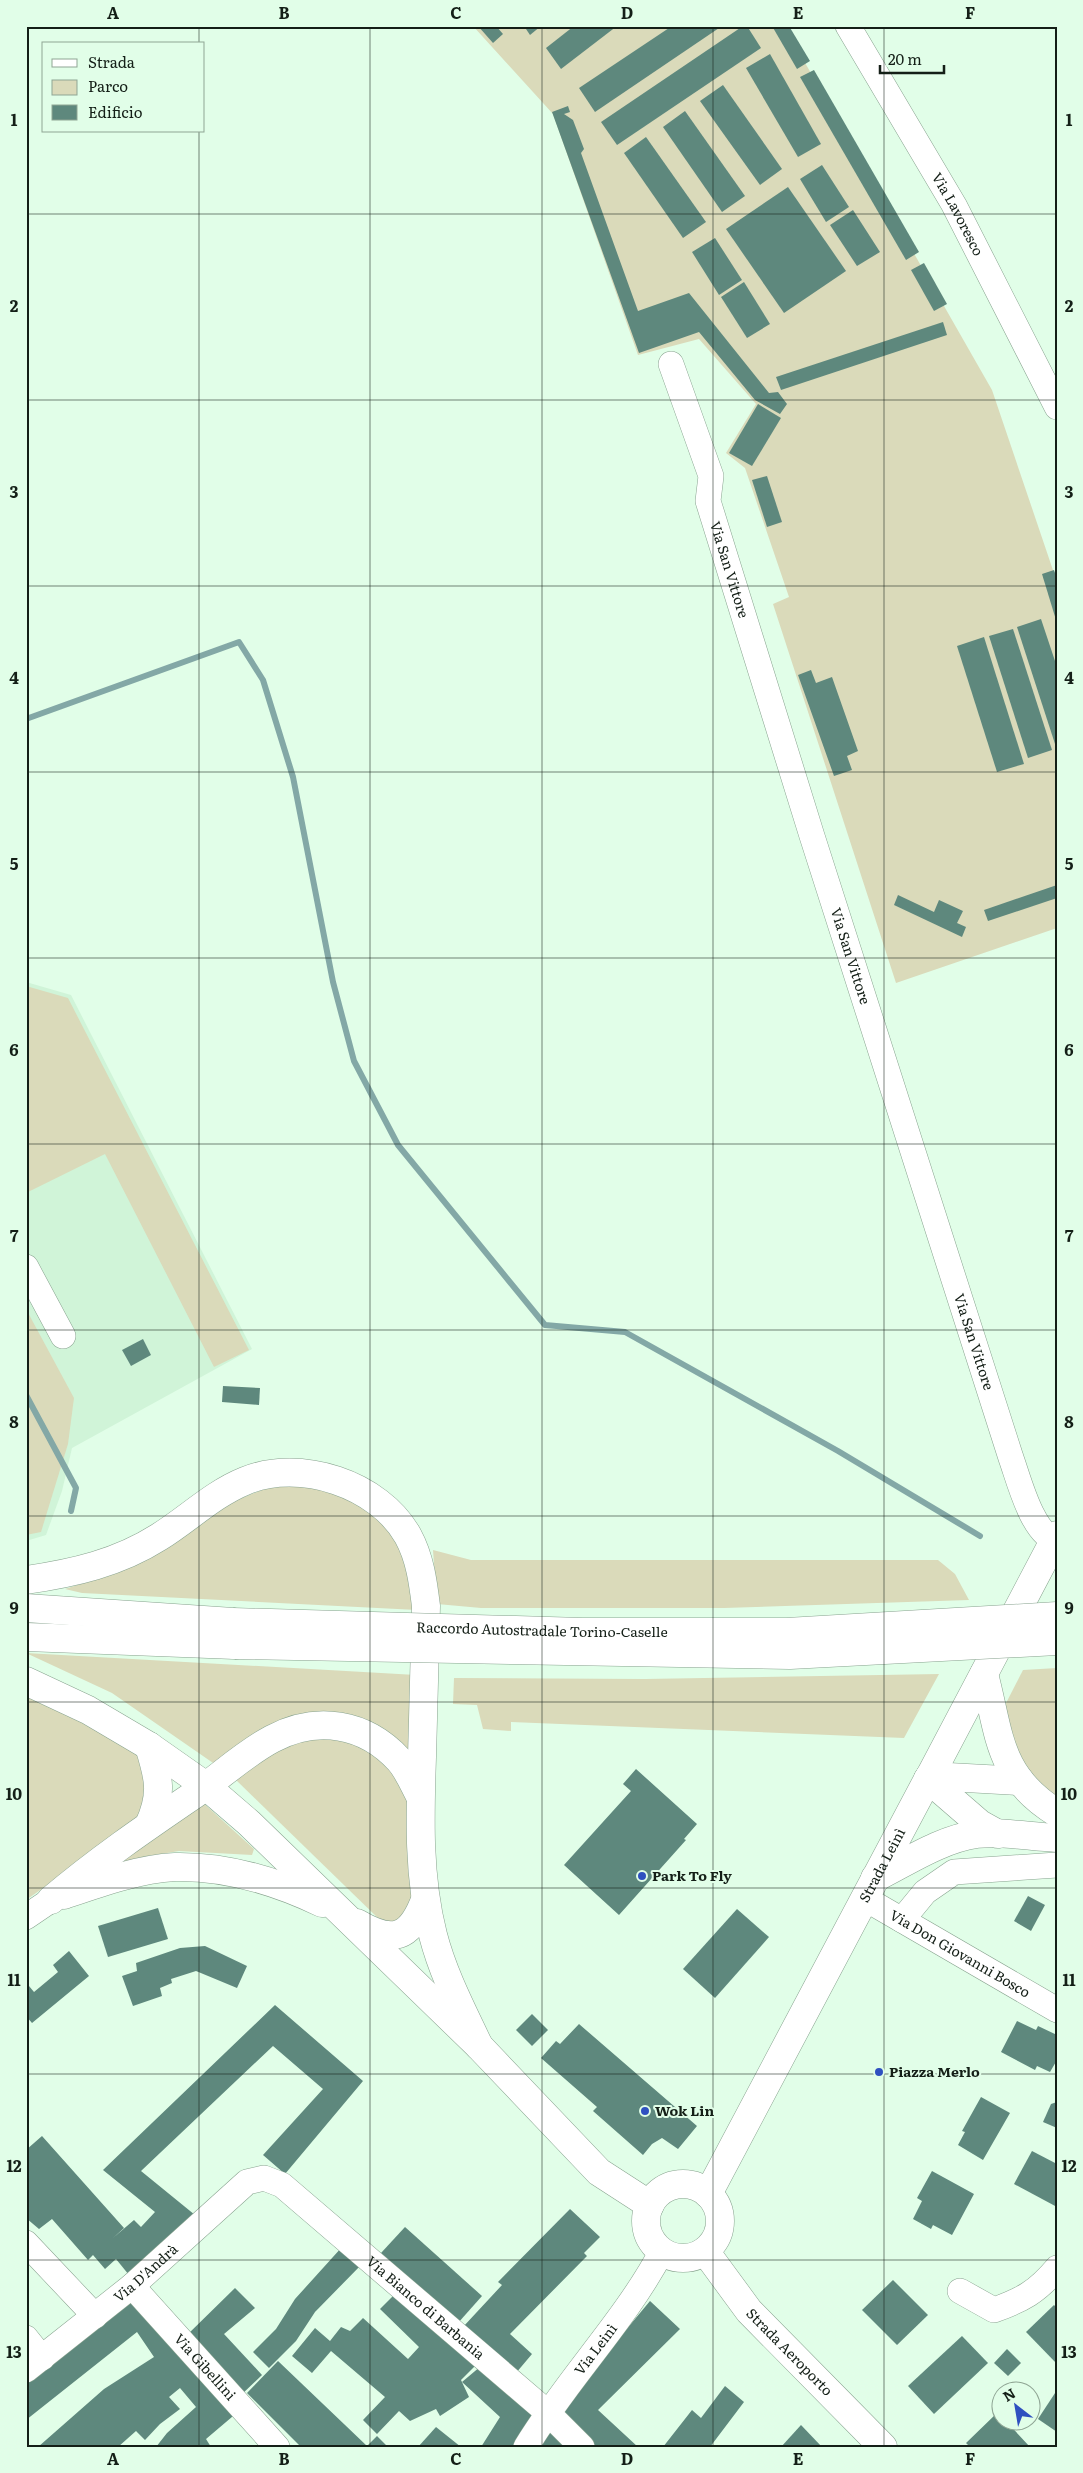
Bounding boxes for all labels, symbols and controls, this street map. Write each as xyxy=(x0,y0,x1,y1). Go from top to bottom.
text: A xyxy=(107,0,119,24)
text: B xyxy=(278,0,290,24)
text: C xyxy=(450,0,462,24)
text: D xyxy=(621,0,633,24)
text: E xyxy=(793,0,804,24)
text: F xyxy=(965,0,975,24)
legend xyxy=(42,42,205,132)
scale bar xyxy=(880,42,944,74)
text: 20 m xyxy=(888,47,922,70)
text: Strada xyxy=(88,50,136,73)
text: Parco xyxy=(88,74,128,97)
text: Edificio xyxy=(88,100,143,123)
text: 1 xyxy=(11,107,18,131)
text: 1 xyxy=(1066,107,1073,131)
street label: Via Lavoresco xyxy=(928,168,989,259)
text: 2 xyxy=(10,293,19,317)
text: 2 xyxy=(1065,293,1074,317)
text: 3 xyxy=(10,479,19,503)
text: 3 xyxy=(1065,479,1074,503)
street label: Via San Vittore xyxy=(706,518,755,620)
text: 4 xyxy=(9,665,19,689)
text: 4 xyxy=(1064,665,1074,689)
text: 5 xyxy=(10,851,19,875)
text: 5 xyxy=(1065,851,1074,875)
street label: Via San Vittore xyxy=(827,905,876,1007)
text: 6 xyxy=(9,1037,19,1061)
text: 6 xyxy=(1064,1037,1074,1061)
text: 7 xyxy=(10,1223,19,1247)
text: 7 xyxy=(1065,1223,1074,1247)
street label: Via San Vittore xyxy=(950,1291,1000,1392)
text: 8 xyxy=(9,1409,19,1433)
text: 8 xyxy=(1064,1409,1074,1433)
text: 9 xyxy=(9,1595,19,1619)
text: 9 xyxy=(1064,1595,1074,1619)
street label: Raccordo Autostradale Torino-Caselle xyxy=(416,1616,668,1641)
text: 10 xyxy=(6,1781,22,1805)
text: 10 xyxy=(1061,1781,1077,1805)
street label: Strada Leinì xyxy=(853,1824,909,1906)
place label: Park To Fly xyxy=(652,1865,732,1885)
marker: Park To Fly xyxy=(636,1870,648,1882)
street label: Via Don Giovanni Bosco xyxy=(887,1904,1034,2001)
text: 11 xyxy=(7,1967,21,1991)
text: 11 xyxy=(1062,1967,1076,1991)
place label: Piazza Merlo xyxy=(889,2061,980,2081)
marker: Piazza Merlo xyxy=(873,2066,885,2078)
place label: Wok Lin xyxy=(655,2100,714,2120)
marker: Wok Lin xyxy=(639,2105,651,2117)
text: 12 xyxy=(6,2153,22,2177)
text: 12 xyxy=(1061,2153,1077,2177)
street label: Via D'Andrà xyxy=(109,2238,182,2306)
street label: Via Bianco di Barbania xyxy=(363,2251,490,2364)
street label: Strada Aeroporto xyxy=(742,2303,838,2400)
street label: Via Leinì xyxy=(569,2319,621,2379)
street label: Via Gibellini xyxy=(170,2329,241,2404)
text: 13 xyxy=(6,2339,22,2363)
text: 13 xyxy=(1061,2339,1077,2363)
north arrow xyxy=(990,2380,1040,2430)
text: N xyxy=(999,2382,1019,2406)
text: A xyxy=(107,2446,119,2470)
text: B xyxy=(278,2446,290,2470)
text: C xyxy=(450,2446,462,2470)
text: D xyxy=(621,2446,633,2470)
text: E xyxy=(793,2446,804,2470)
text: F xyxy=(965,2446,975,2470)

